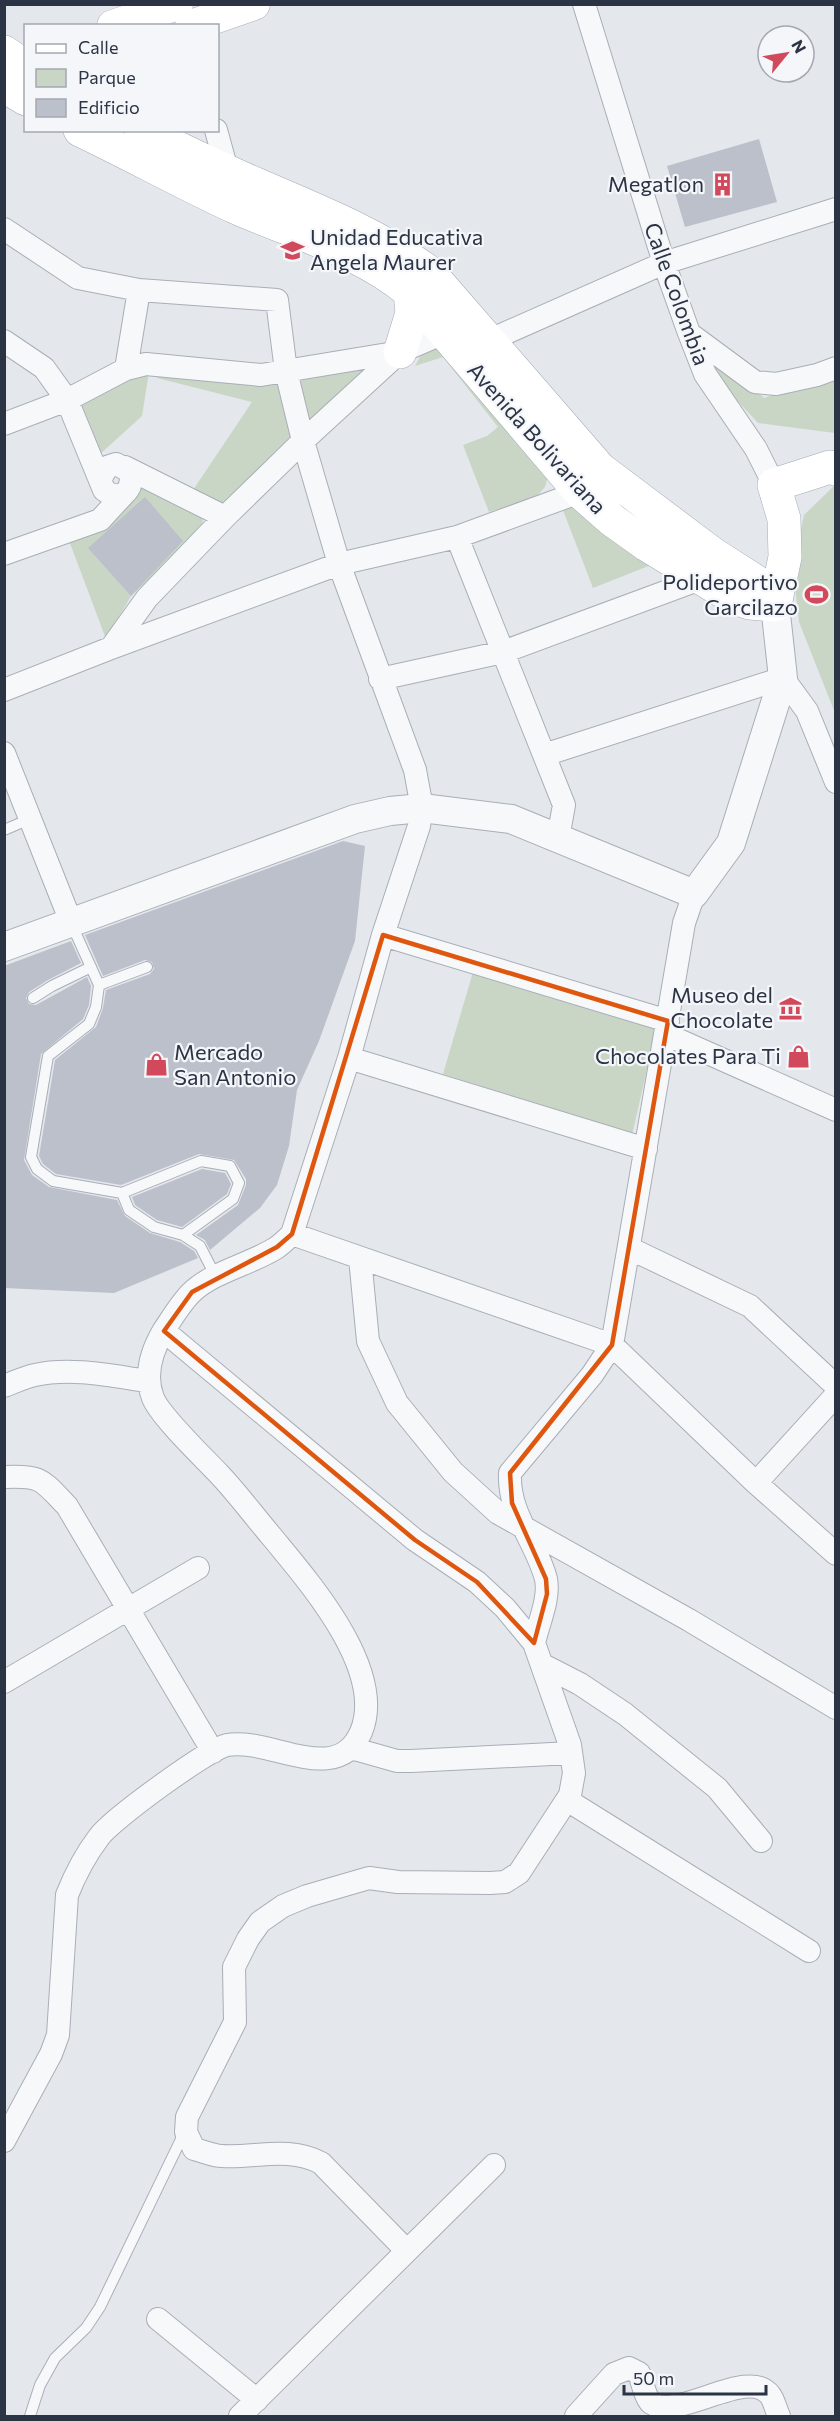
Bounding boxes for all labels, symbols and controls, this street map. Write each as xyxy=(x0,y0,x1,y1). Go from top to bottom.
legend xyxy=(24,24,219,132)
north arrow xyxy=(756,24,816,84)
text: Calle xyxy=(78,36,118,58)
text: N xyxy=(788,36,811,56)
text: Parque xyxy=(78,66,136,88)
text: Edificio xyxy=(78,96,140,118)
place label: Megatlon xyxy=(608,170,704,197)
building icon: Megatlon xyxy=(709,171,735,197)
street label: Calle Colombia xyxy=(639,219,716,369)
place label: Unidad Educativa Angela Maurer xyxy=(310,223,483,275)
school or university icon: Unidad Educativa Angela Maurer xyxy=(279,237,305,263)
street label: Avenida Bolivariana xyxy=(462,356,613,519)
place label: Polideportivo Garcilazo xyxy=(662,568,798,620)
sports icon: Polideportivo Garcilazo xyxy=(803,582,829,608)
place label: Museo del Chocolate xyxy=(671,981,773,1033)
museum icon: Museo del Chocolate xyxy=(778,995,804,1021)
place label: Mercado San Antonio xyxy=(174,1038,296,1090)
place label: Chocolates Para Ti xyxy=(595,1042,781,1069)
shop icon: Chocolates Para Ti xyxy=(786,1043,812,1069)
shop icon: Mercado San Antonio xyxy=(143,1052,169,1078)
scale bar xyxy=(624,2358,766,2396)
text: 50 m xyxy=(633,2367,674,2389)

